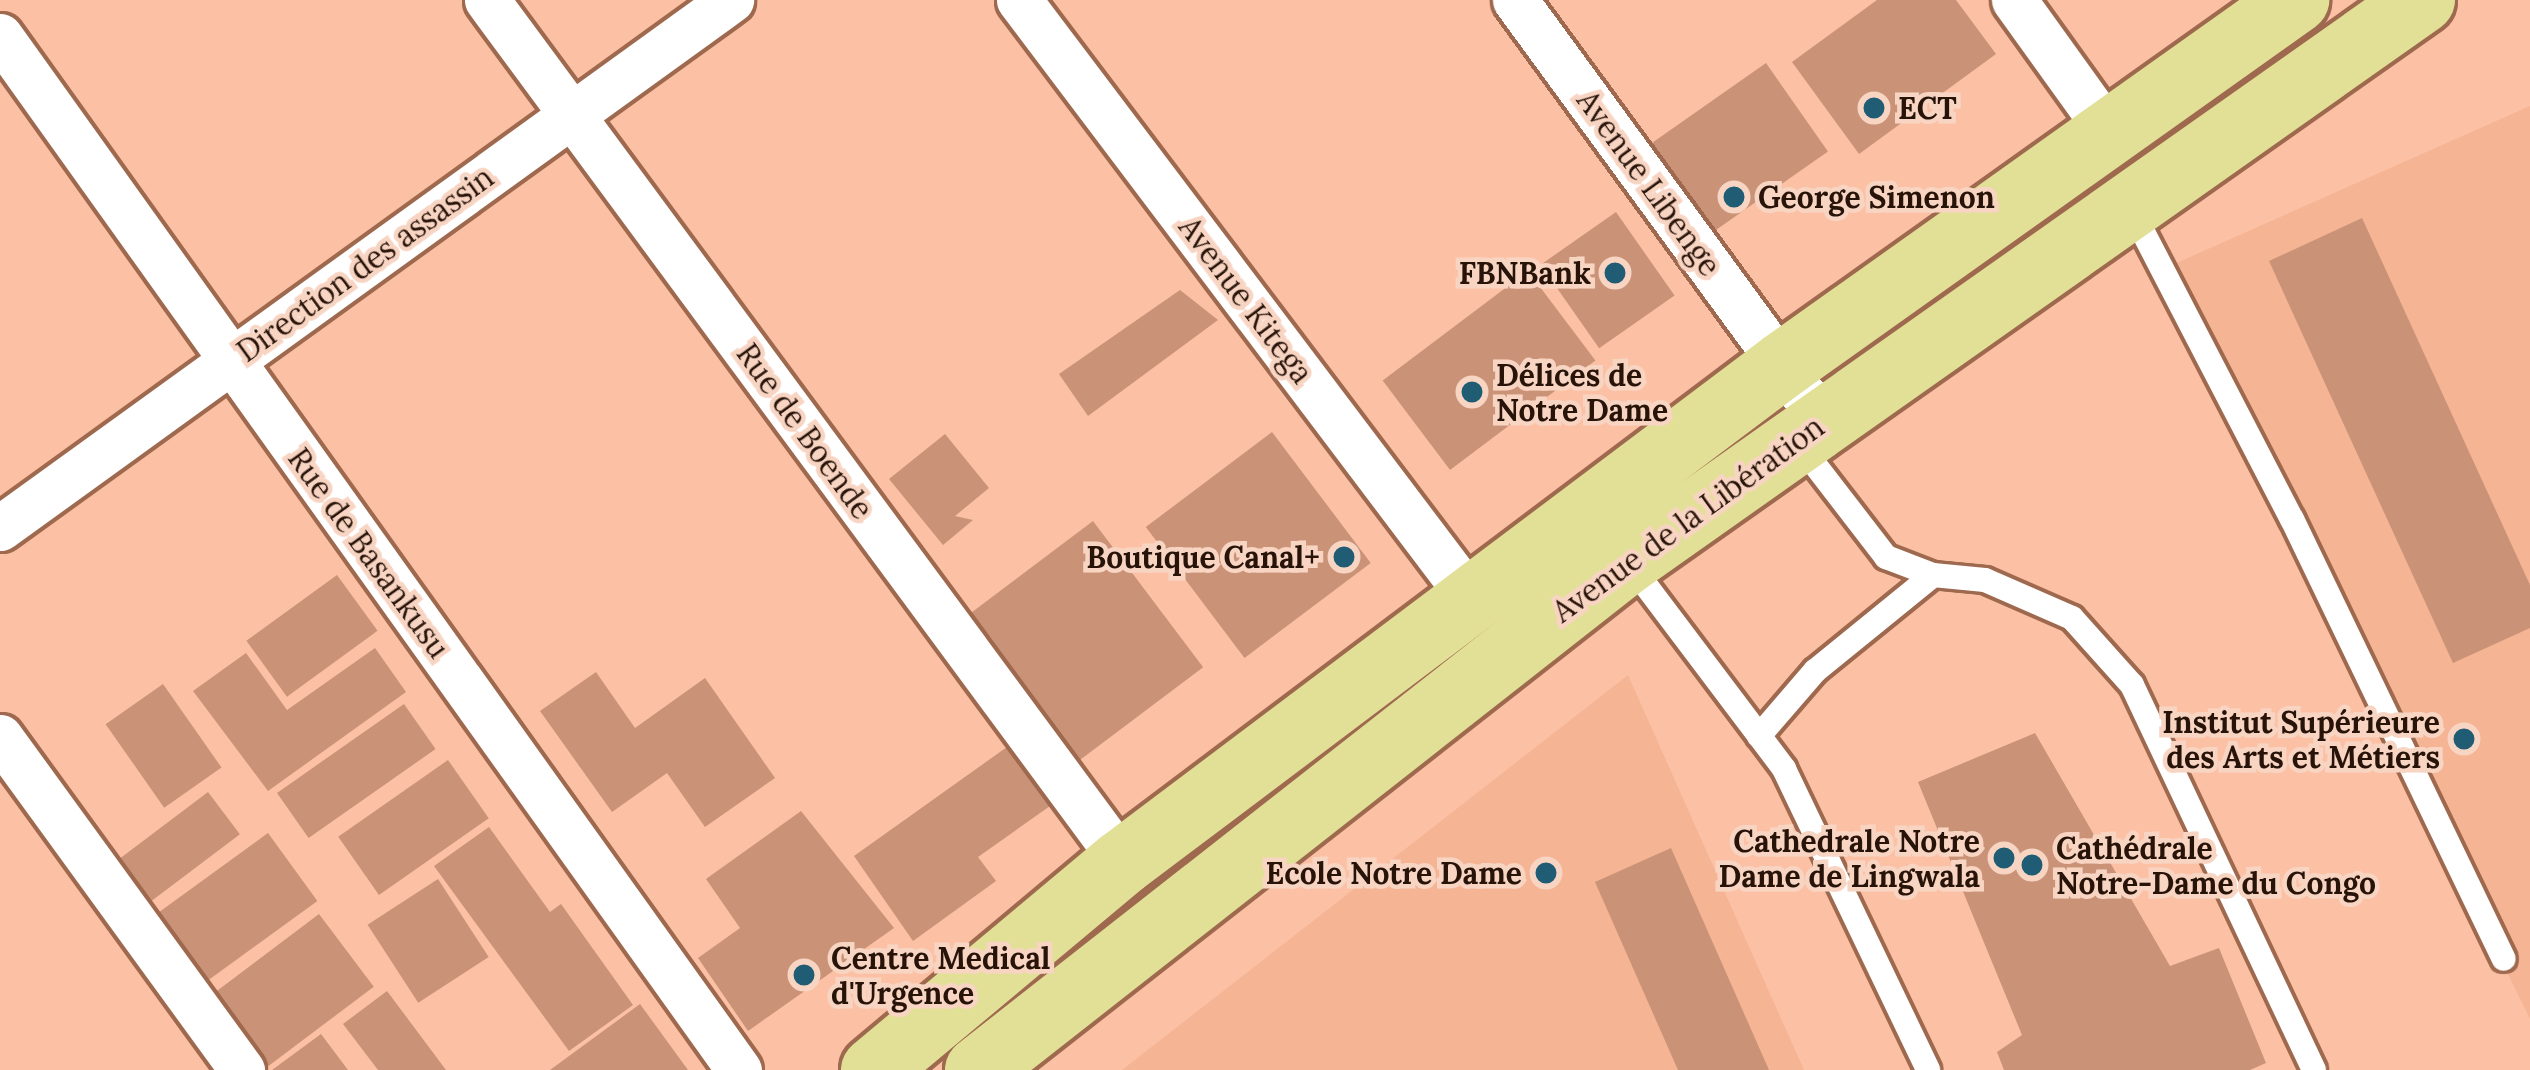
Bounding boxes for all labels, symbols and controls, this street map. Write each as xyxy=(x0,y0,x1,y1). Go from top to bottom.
street label: Avenue Libenge xyxy=(1570,83,1728,283)
place label: ECT xyxy=(1898,90,1957,126)
marker: ECT xyxy=(1861,95,1887,121)
street label: Direction des assassin xyxy=(230,159,500,369)
place label: George Simenon xyxy=(1758,179,1995,215)
marker: George Simenon xyxy=(1721,184,1747,210)
street label: Avenue Kitega xyxy=(1172,210,1320,390)
place label: FBNBank xyxy=(1459,255,1591,291)
marker: FBNBank xyxy=(1602,260,1628,286)
street label: Rue de Boende xyxy=(729,336,881,526)
place label: Délices de Notre Dame xyxy=(1496,357,1668,428)
marker: Délices de Notre Dame xyxy=(1459,379,1485,405)
street label: Avenue de la Libération xyxy=(1545,408,1831,630)
street label: Rue de Basankusu xyxy=(281,441,457,665)
place label: Boutique Canal+ xyxy=(1086,539,1320,575)
marker: Boutique Canal+ xyxy=(1331,544,1357,570)
place label: Institut Supérieure des Arts et Métiers xyxy=(2162,704,2440,774)
marker: Institut Supérieure des Arts et Métiers xyxy=(2451,726,2477,752)
place label: Cathedrale Notre Dame de Lingwala xyxy=(1719,823,1980,894)
place label: Cathédrale Notre-Dame du Congo xyxy=(2056,830,2376,900)
marker: Cathedrale Notre Dame de Lingwala xyxy=(1991,845,2017,871)
marker: Cathédrale Notre-Dame du Congo xyxy=(2019,852,2045,878)
place label: Ecole Notre Dame xyxy=(1266,855,1522,891)
marker: Ecole Notre Dame xyxy=(1533,860,1559,886)
place label: Centre Medical d'Urgence xyxy=(831,940,1050,1010)
marker: Centre Medical d'Urgence xyxy=(788,959,820,991)

